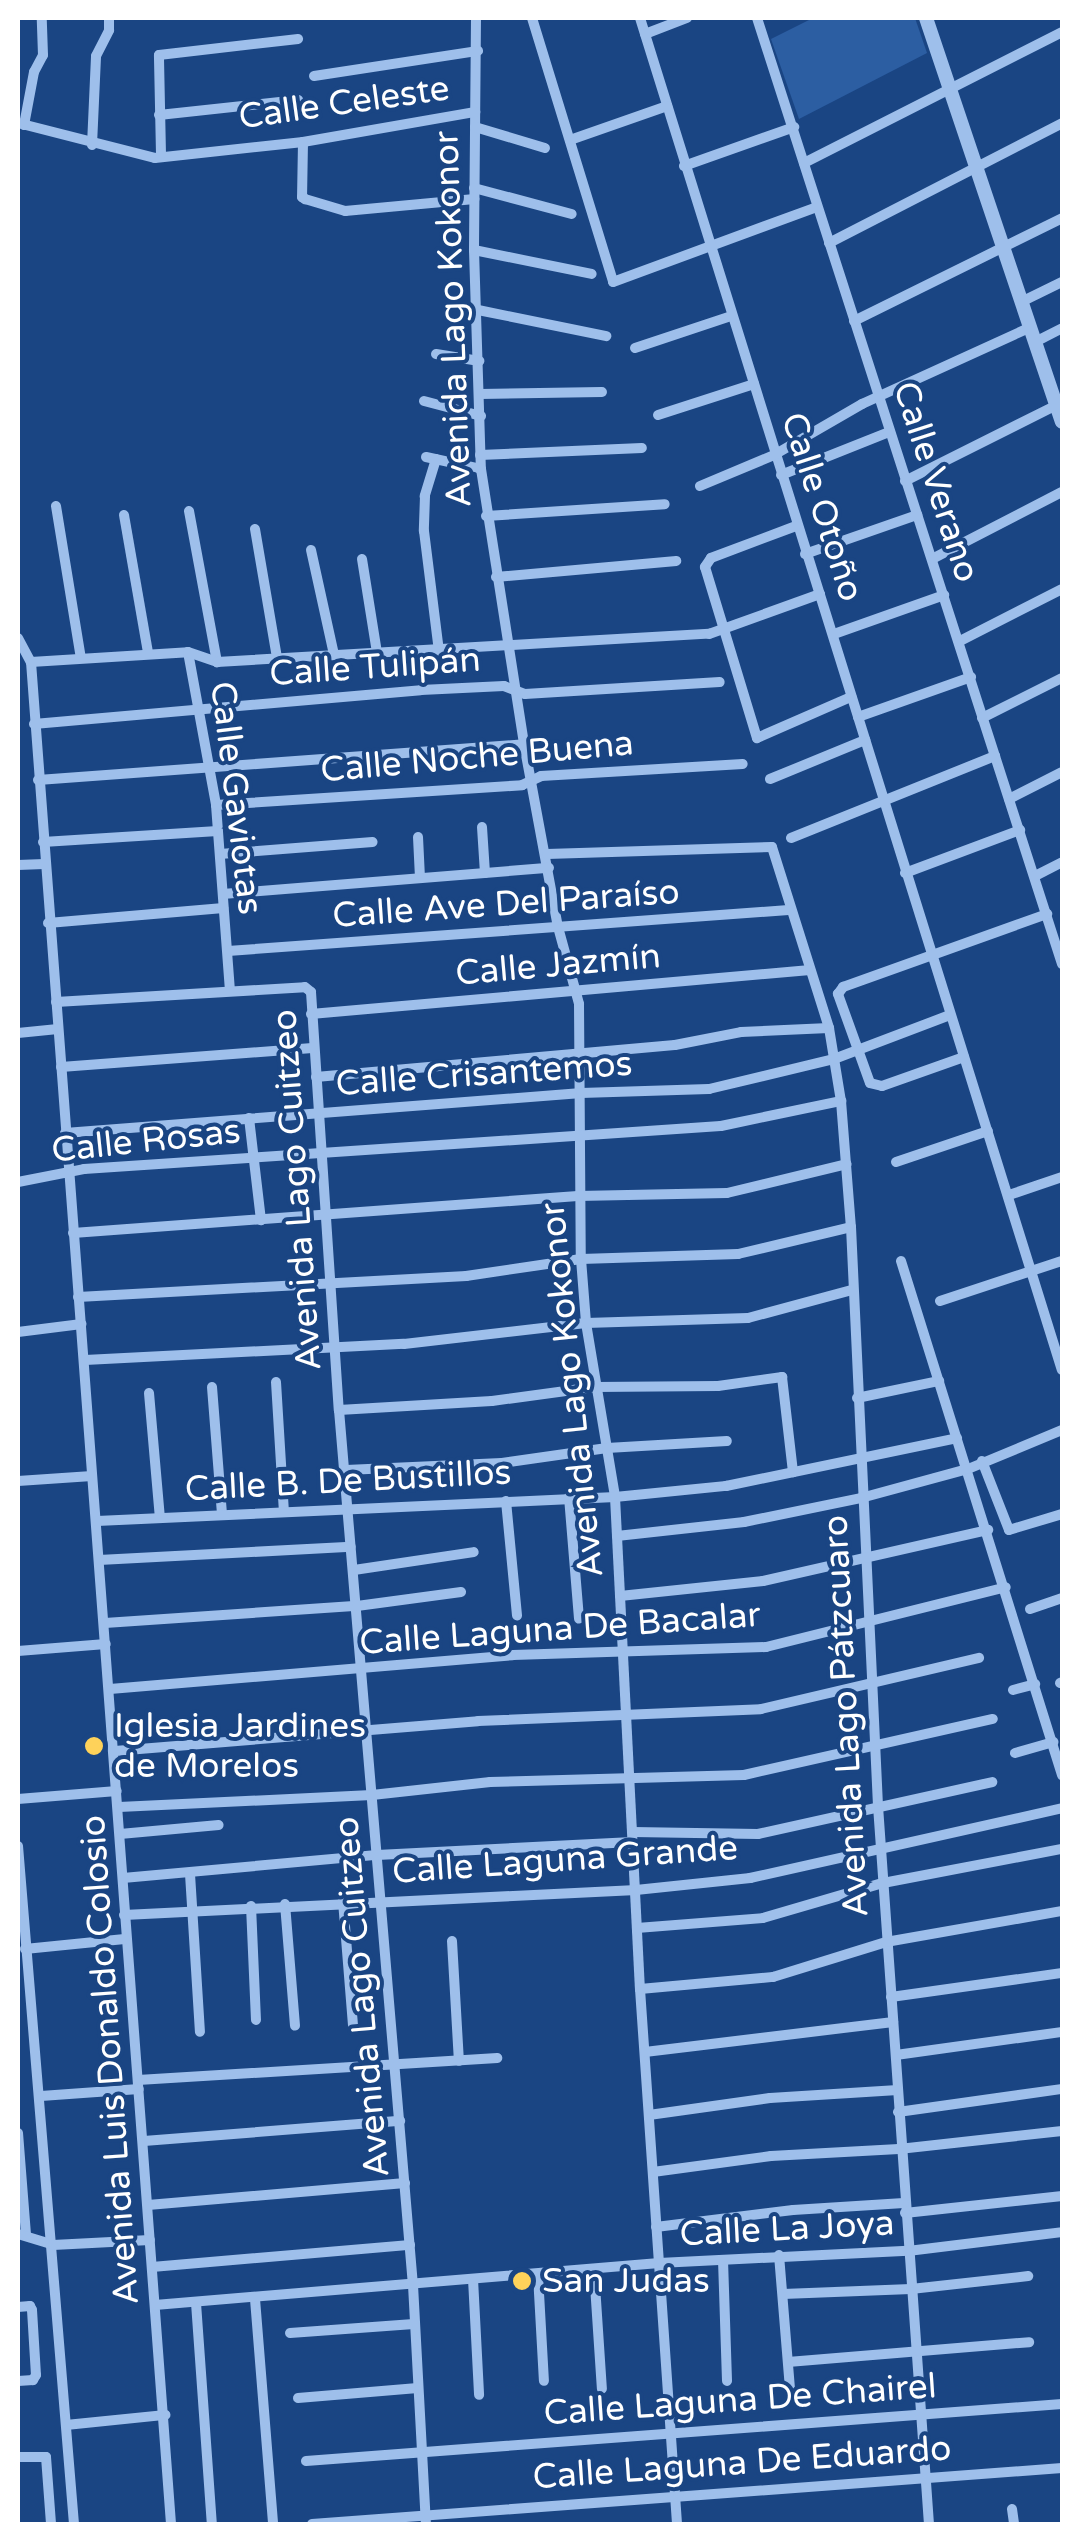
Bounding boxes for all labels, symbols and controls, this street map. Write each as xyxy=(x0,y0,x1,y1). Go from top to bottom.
street label: Calle Celeste xyxy=(236,67,452,139)
street label: Avenida Lago Kokonor xyxy=(425,130,481,508)
street label: Calle Verano xyxy=(884,377,988,587)
street label: Calle Otoño xyxy=(772,407,872,607)
street label: Calle Tulipán xyxy=(268,639,482,695)
street label: Calle Gaviotas xyxy=(201,679,271,917)
street label: Calle Noche Buena xyxy=(319,722,635,792)
street label: Calle Ave Del Paraíso xyxy=(331,871,681,937)
street label: Calle Jazmín xyxy=(454,935,662,995)
street label: Avenida Lago Cuitzeo xyxy=(263,1008,331,1372)
street label: Calle Crisantemos xyxy=(334,1043,634,1105)
street label: Calle Rosas xyxy=(49,1110,243,1172)
street label: Avenida Lago Kokonor xyxy=(531,1200,613,1580)
street label: Calle B. De Bustillos xyxy=(184,1451,512,1511)
street label: Avenida Lago Pátzcuaro xyxy=(814,1514,878,1918)
street label: Calle Laguna De Bacalar xyxy=(358,1594,762,1664)
place label: Iglesia Jardines de Morelos xyxy=(114,1705,366,1787)
marker: Iglesia Jardines de Morelos xyxy=(83,1735,105,1757)
street label: Avenida Luis Donaldo Colosio xyxy=(72,1814,148,2306)
street label: Avenida Lago Cuitzeo xyxy=(325,1815,399,2179)
street label: Calle Laguna Grande xyxy=(391,1827,739,1893)
street label: Calle La Joya xyxy=(679,2202,895,2256)
place label: San Judas xyxy=(542,2260,710,2302)
marker: San Judas xyxy=(511,2270,533,2292)
street label: Calle Laguna De Chairel xyxy=(542,2365,938,2435)
street label: Calle Laguna De Eduardo xyxy=(531,2427,953,2499)

